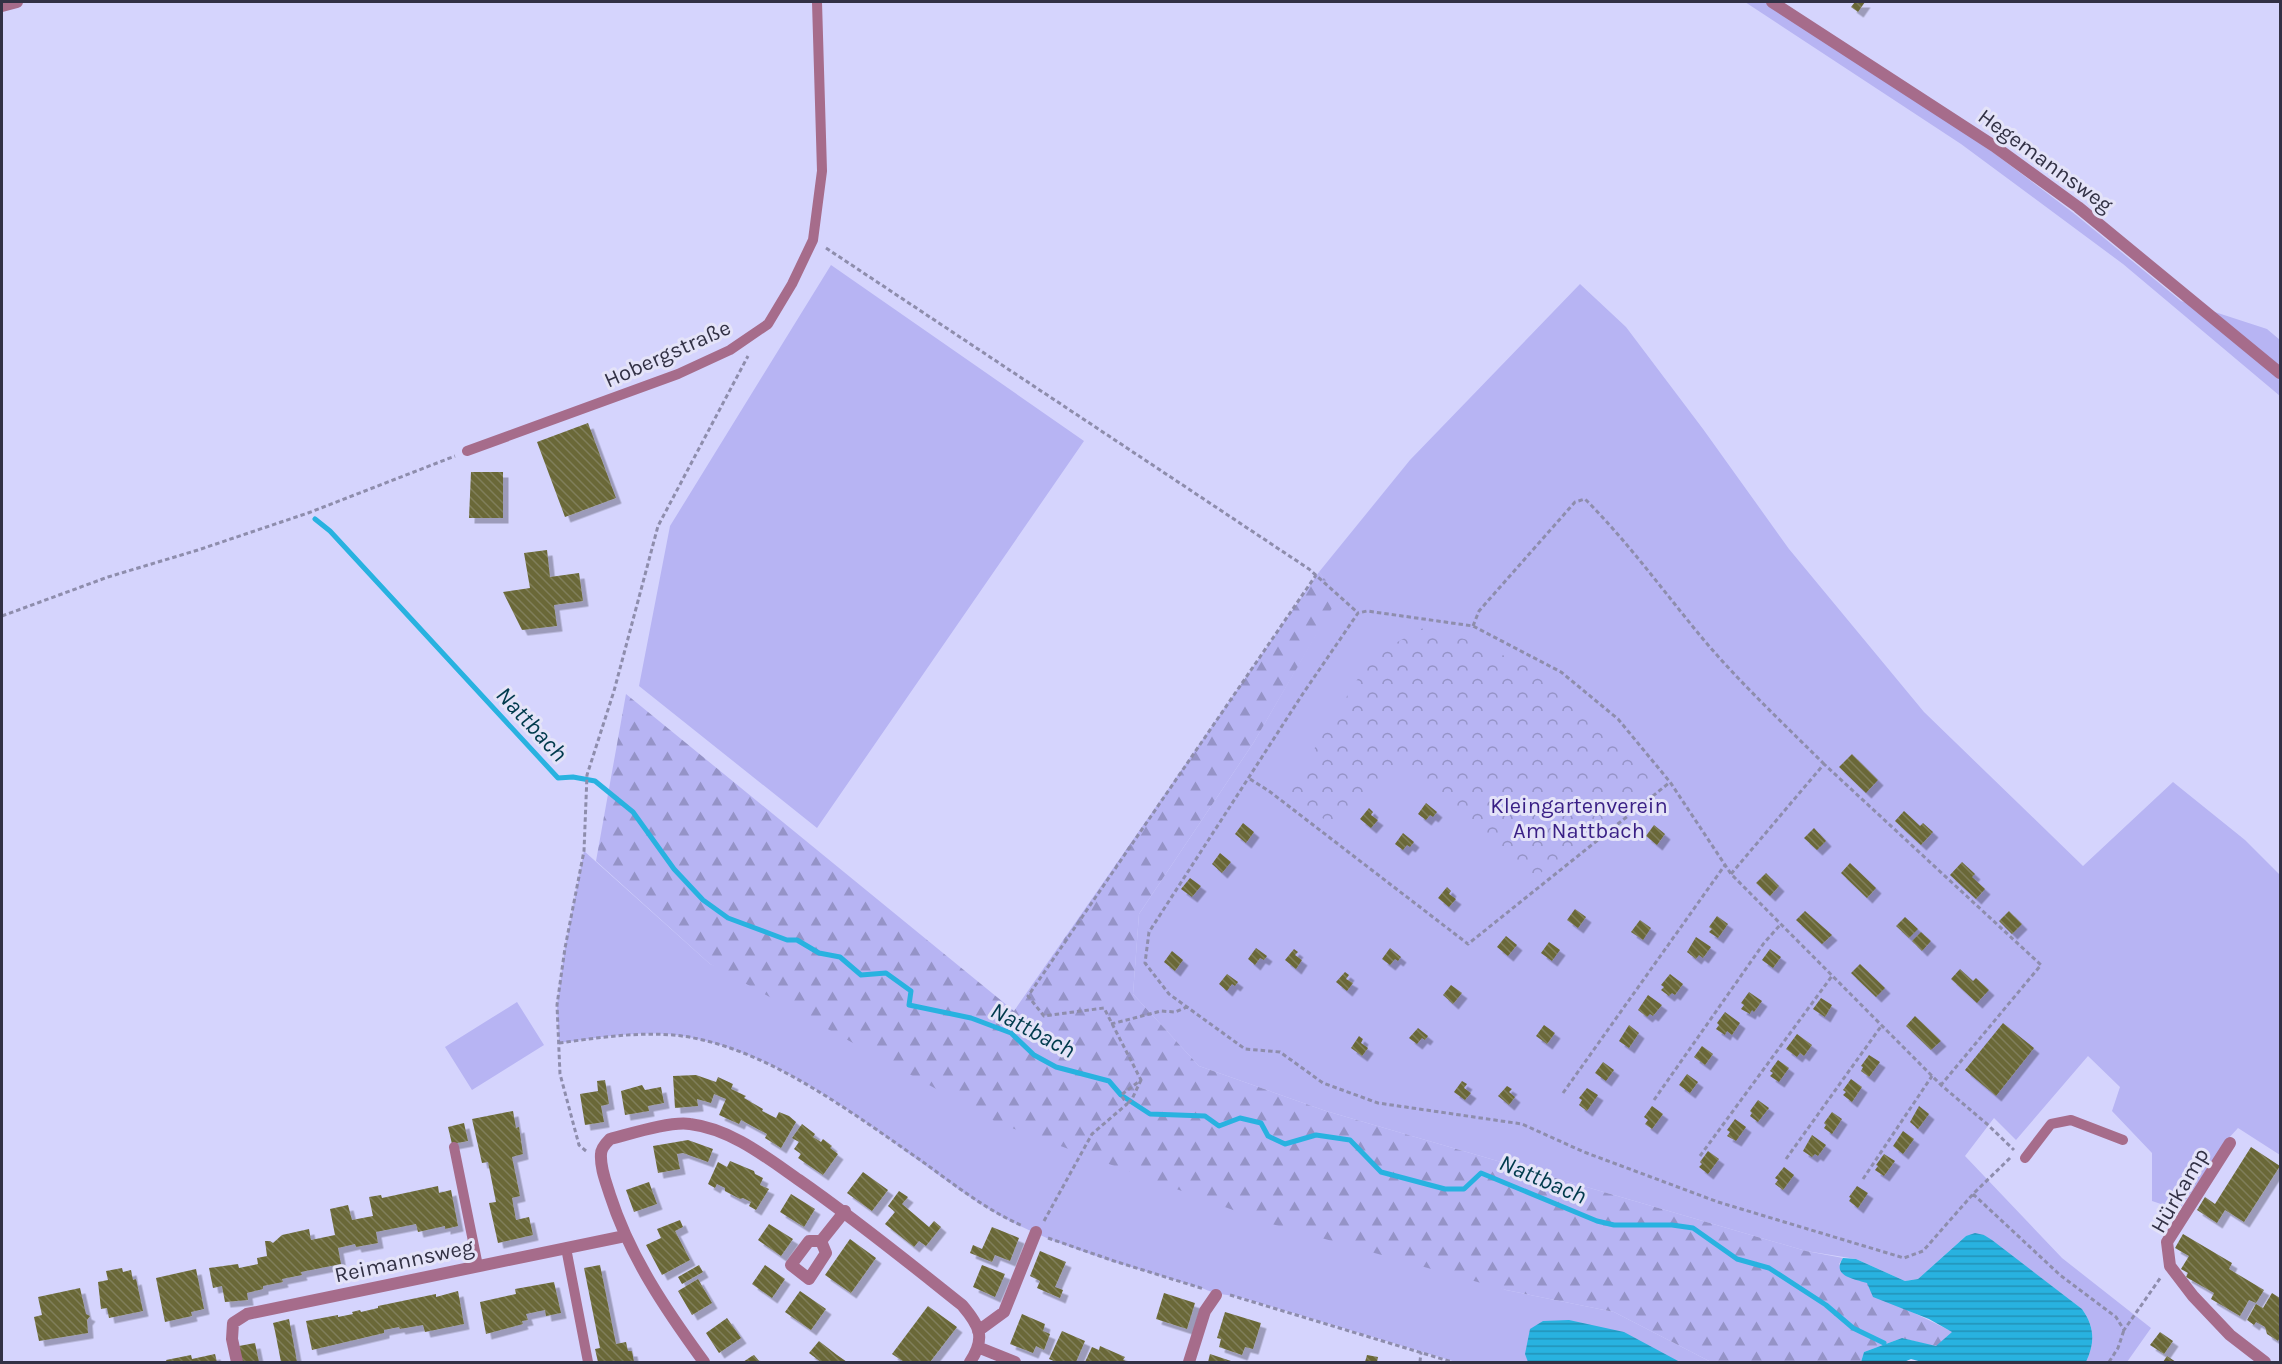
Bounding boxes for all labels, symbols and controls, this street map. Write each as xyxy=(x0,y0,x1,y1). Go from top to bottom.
street label: Hegemannsweg xyxy=(1973,103,2118,219)
street label: Hobergstraße xyxy=(600,314,735,393)
water label: Nattbach xyxy=(490,681,574,767)
park label: Kleingartenverein Am Nattbach xyxy=(1490,793,1668,844)
water label: Nattbach xyxy=(986,996,1080,1064)
street label: Hürkamp xyxy=(2145,1143,2215,1238)
water label: Nattbach xyxy=(1495,1148,1591,1210)
street label: Reimannsweg xyxy=(332,1233,477,1288)

